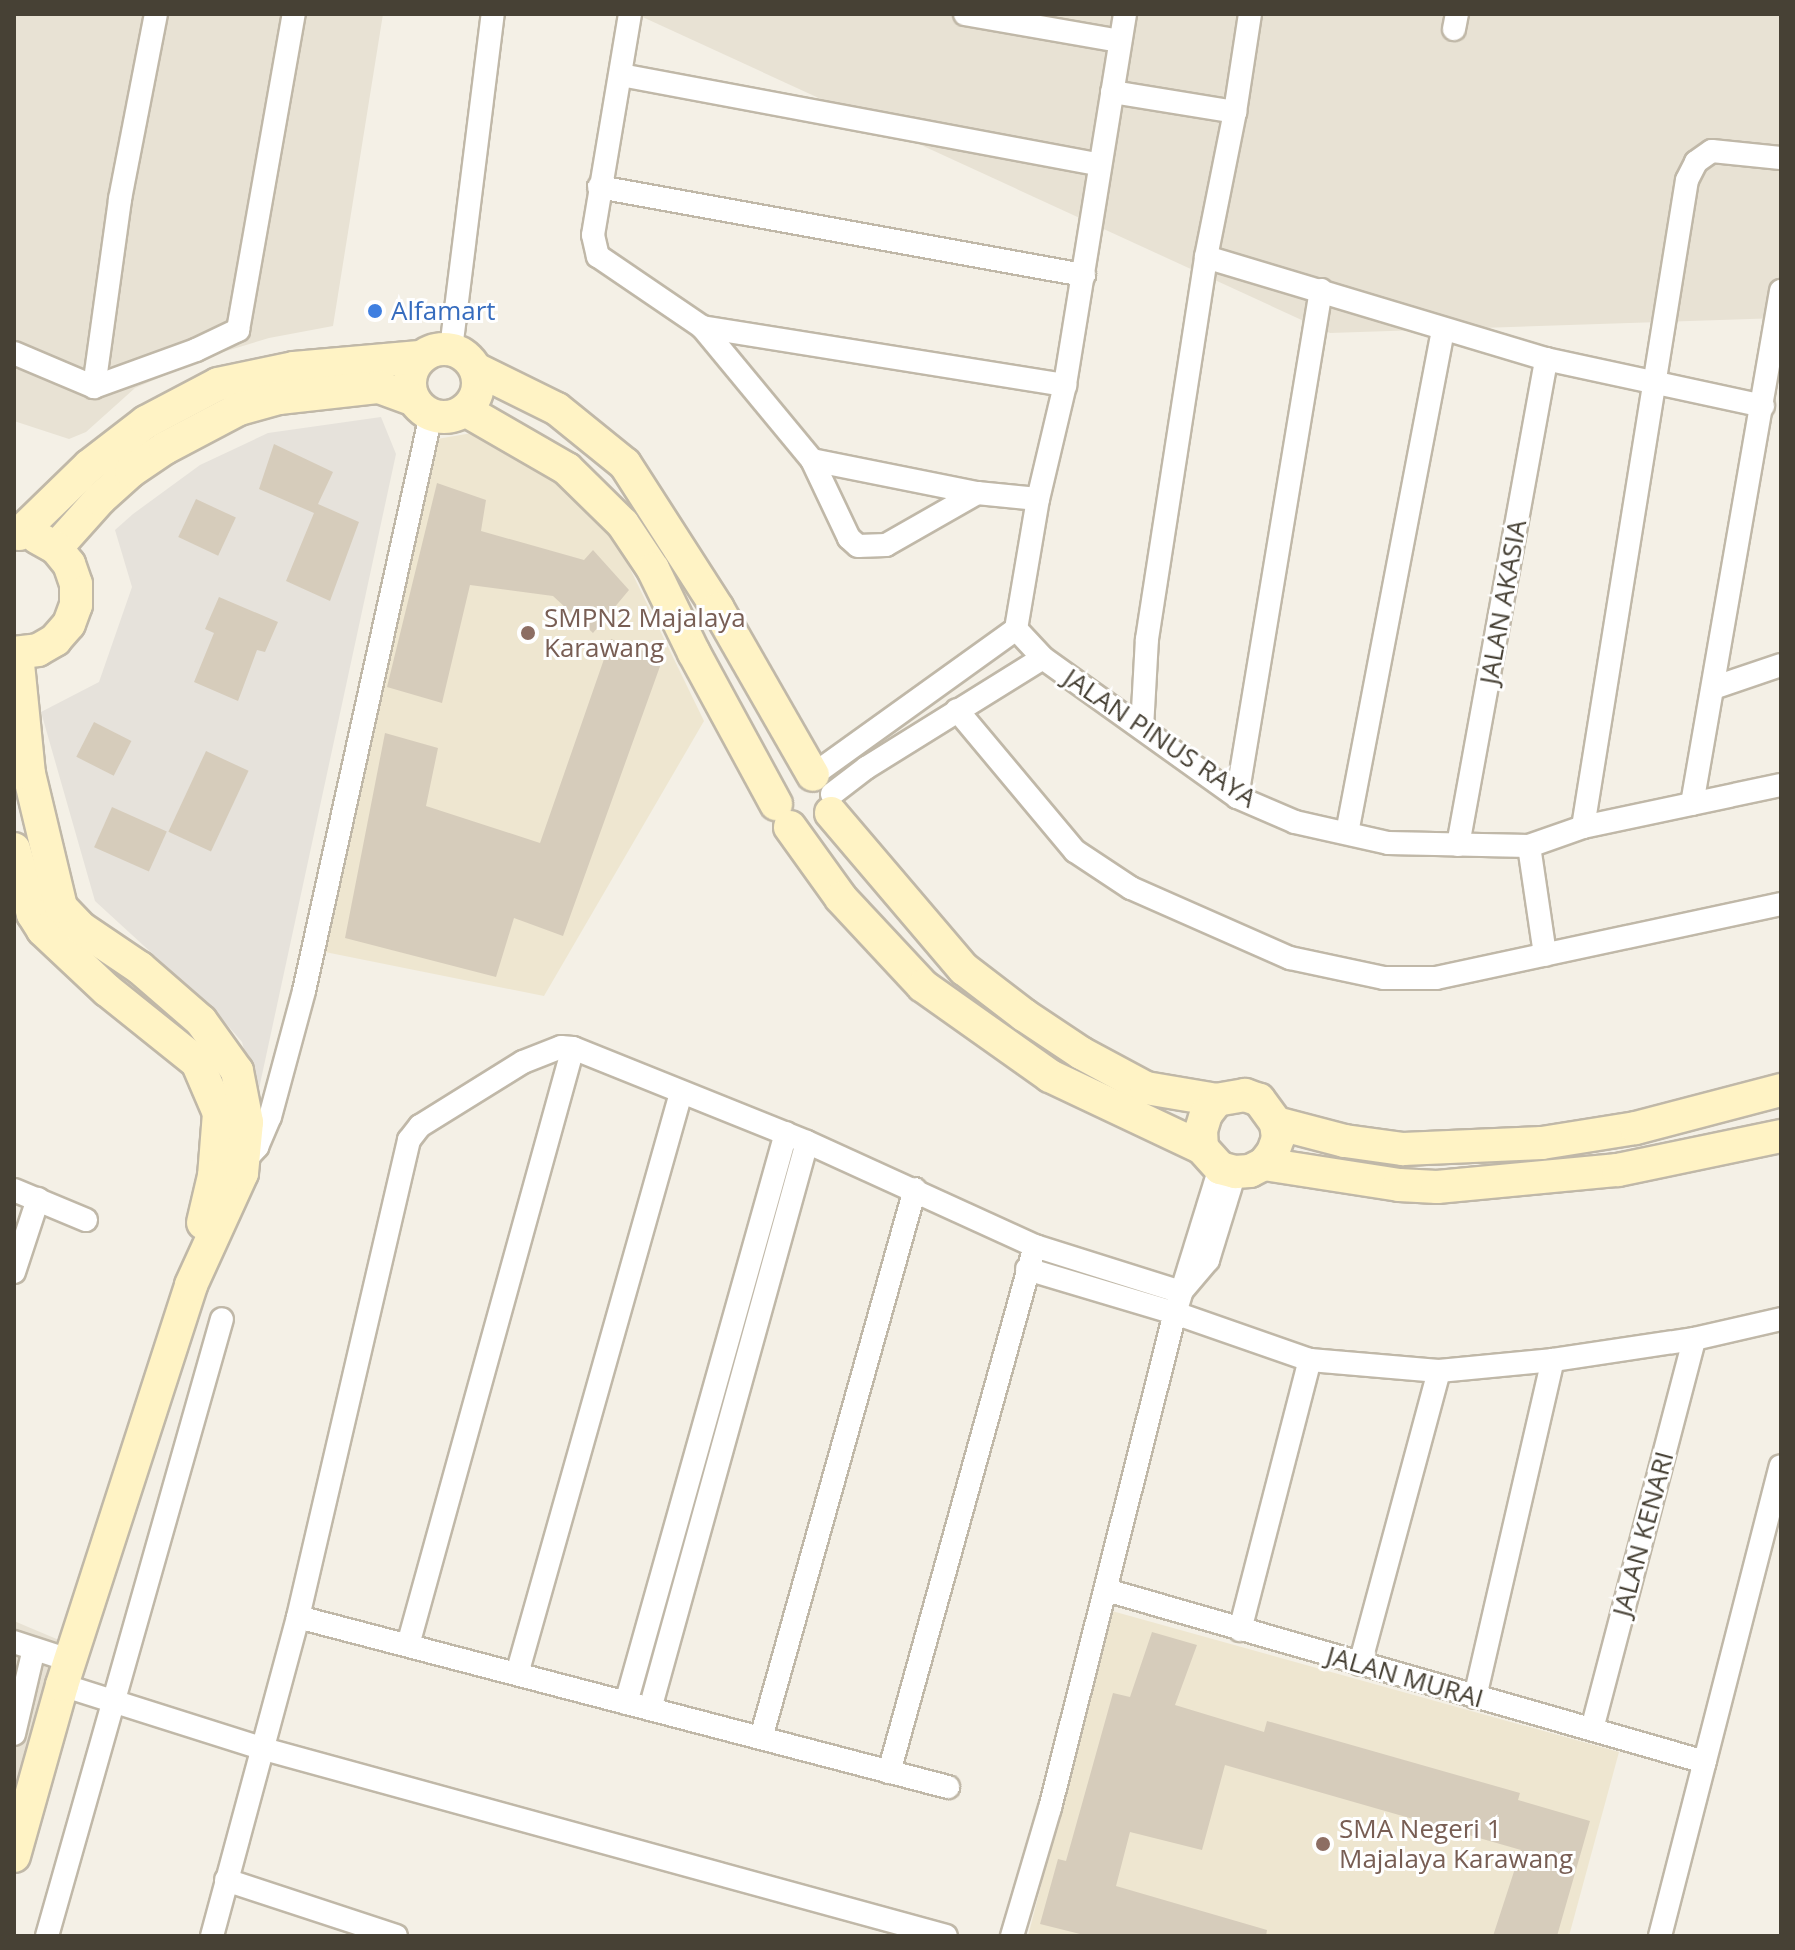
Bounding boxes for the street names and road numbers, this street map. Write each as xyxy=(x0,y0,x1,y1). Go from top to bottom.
street label: JALAN AKASIA xyxy=(1473,517,1533,687)
street label: JALAN PINUS RAYA xyxy=(1058,662,1262,814)
street label: JALAN KENARI xyxy=(1606,1448,1680,1620)
street label: JALAN MURAI xyxy=(1323,1640,1487,1714)

